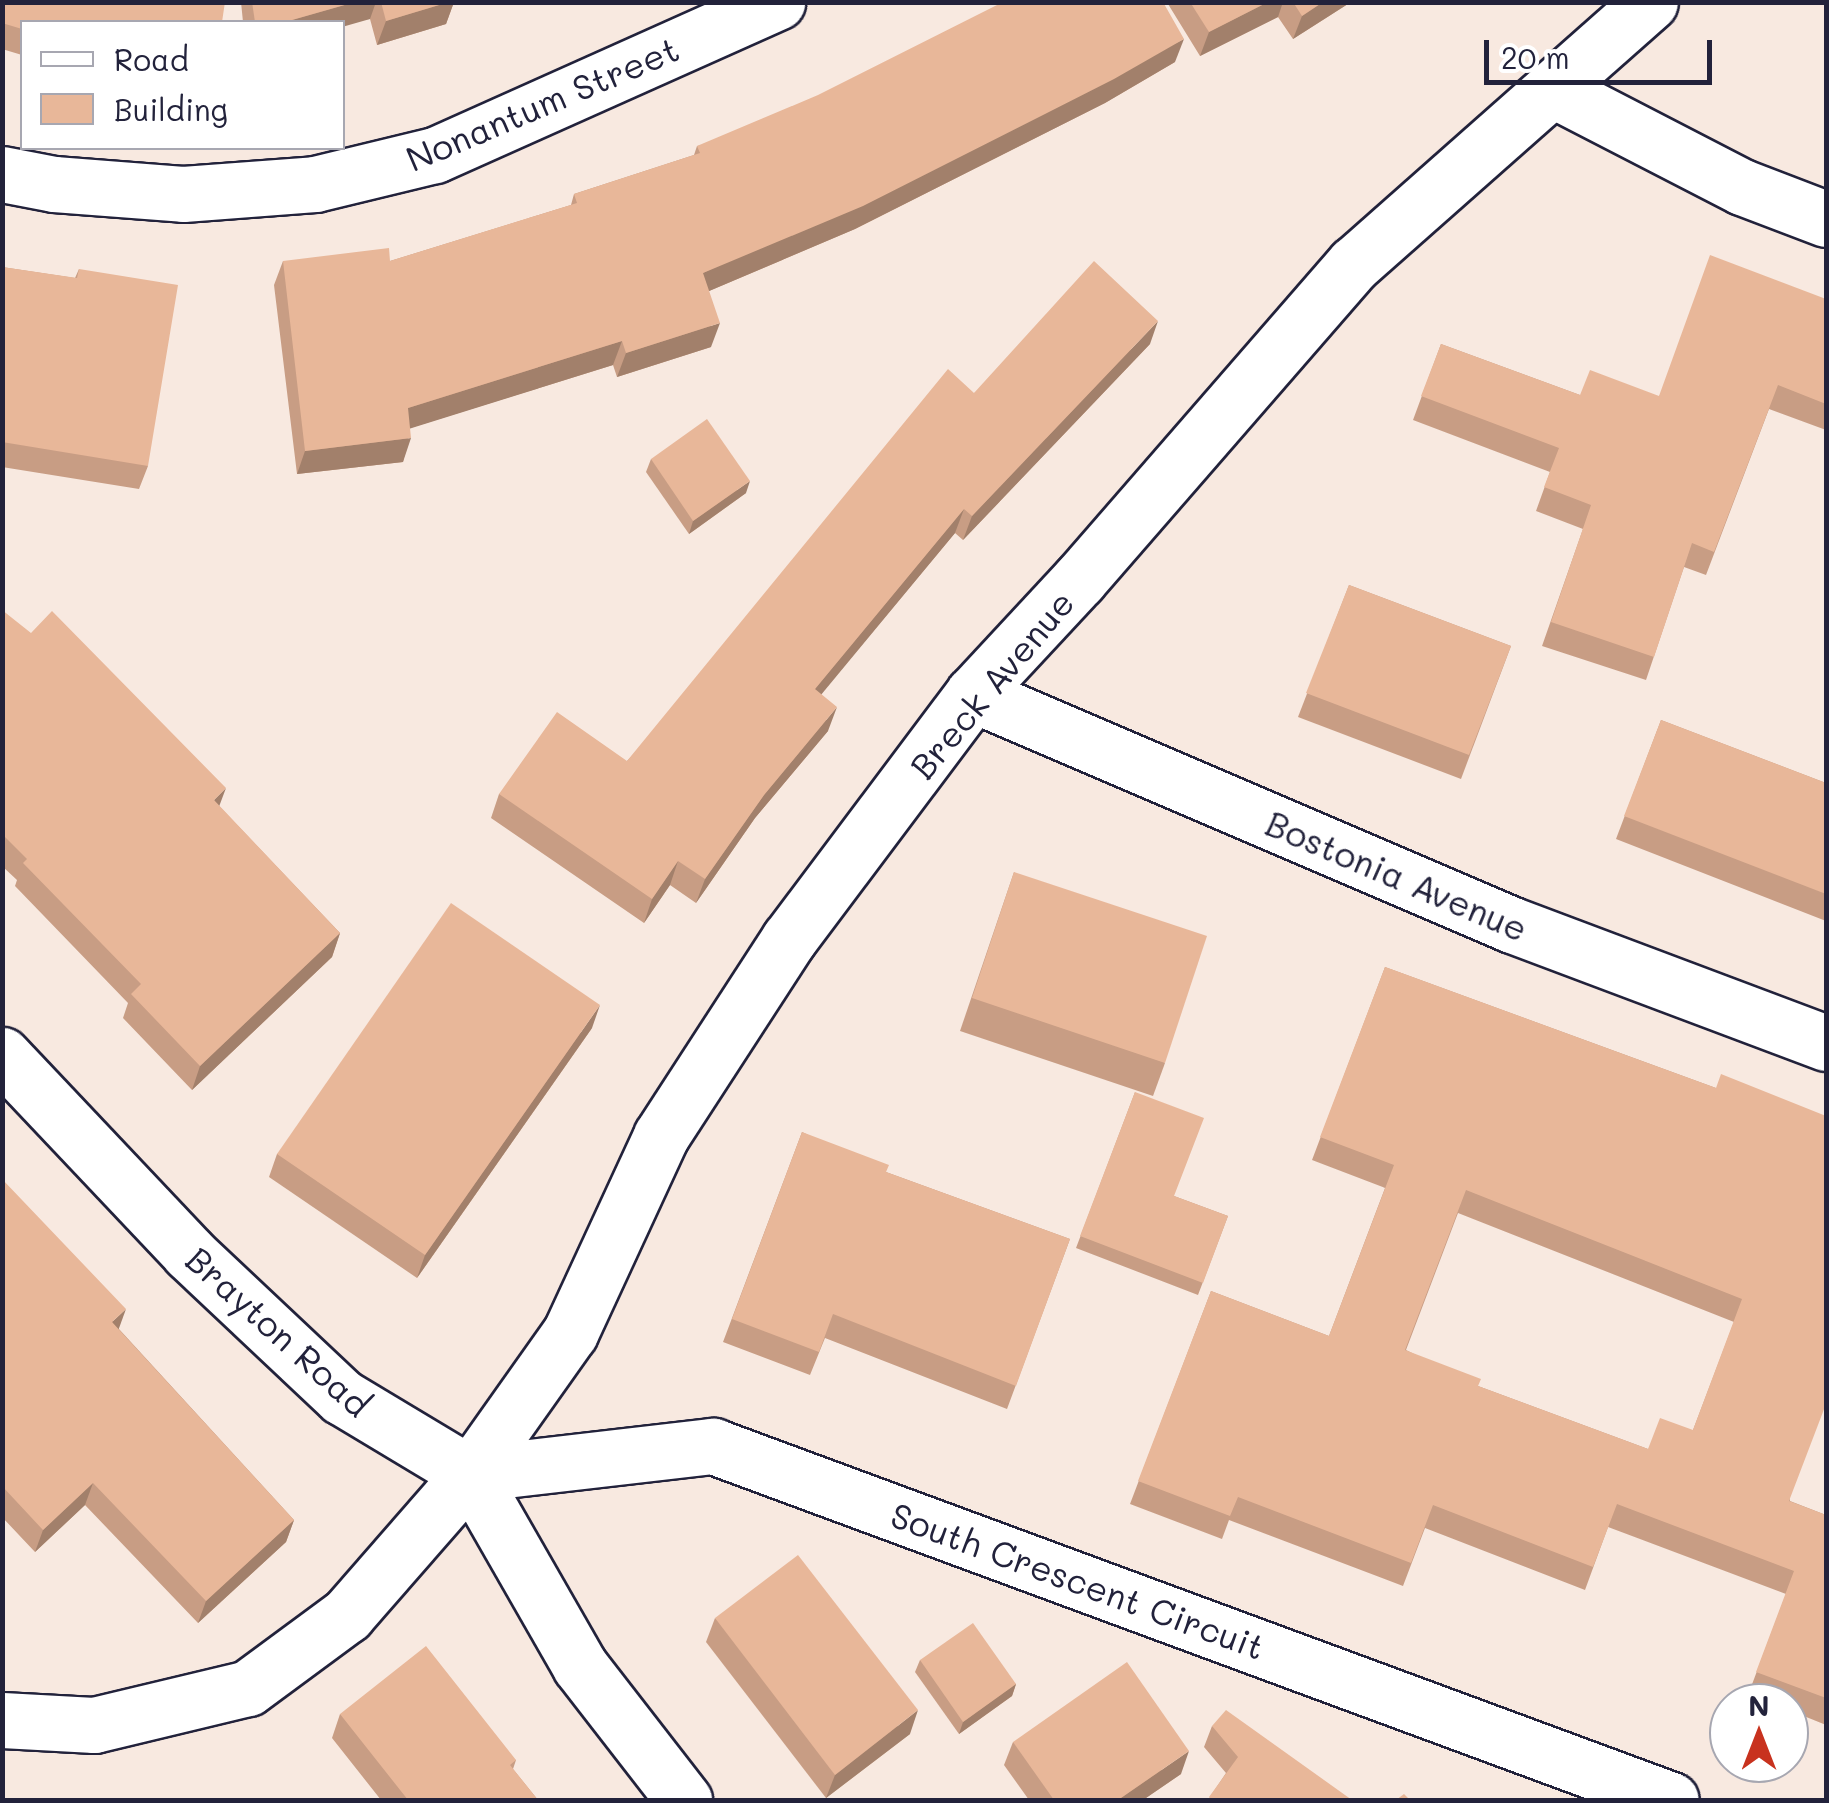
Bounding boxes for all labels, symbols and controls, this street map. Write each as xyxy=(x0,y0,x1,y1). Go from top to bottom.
legend xyxy=(20,20,345,150)
scale bar xyxy=(1489,20,1716,82)
street label: Nonantum Street xyxy=(399,27,685,179)
text: 20 m xyxy=(1501,37,1570,77)
text: Road xyxy=(114,39,189,79)
text: Building xyxy=(114,89,228,129)
street label: Breck Avenue xyxy=(900,581,1082,787)
street label: Bostonia Avenue xyxy=(1260,801,1534,949)
street label: Brayton Road xyxy=(178,1237,380,1425)
street label: South Crescent Circuit xyxy=(885,1493,1271,1667)
north arrow xyxy=(1709,1683,1809,1783)
text: N xyxy=(1748,1687,1770,1723)

